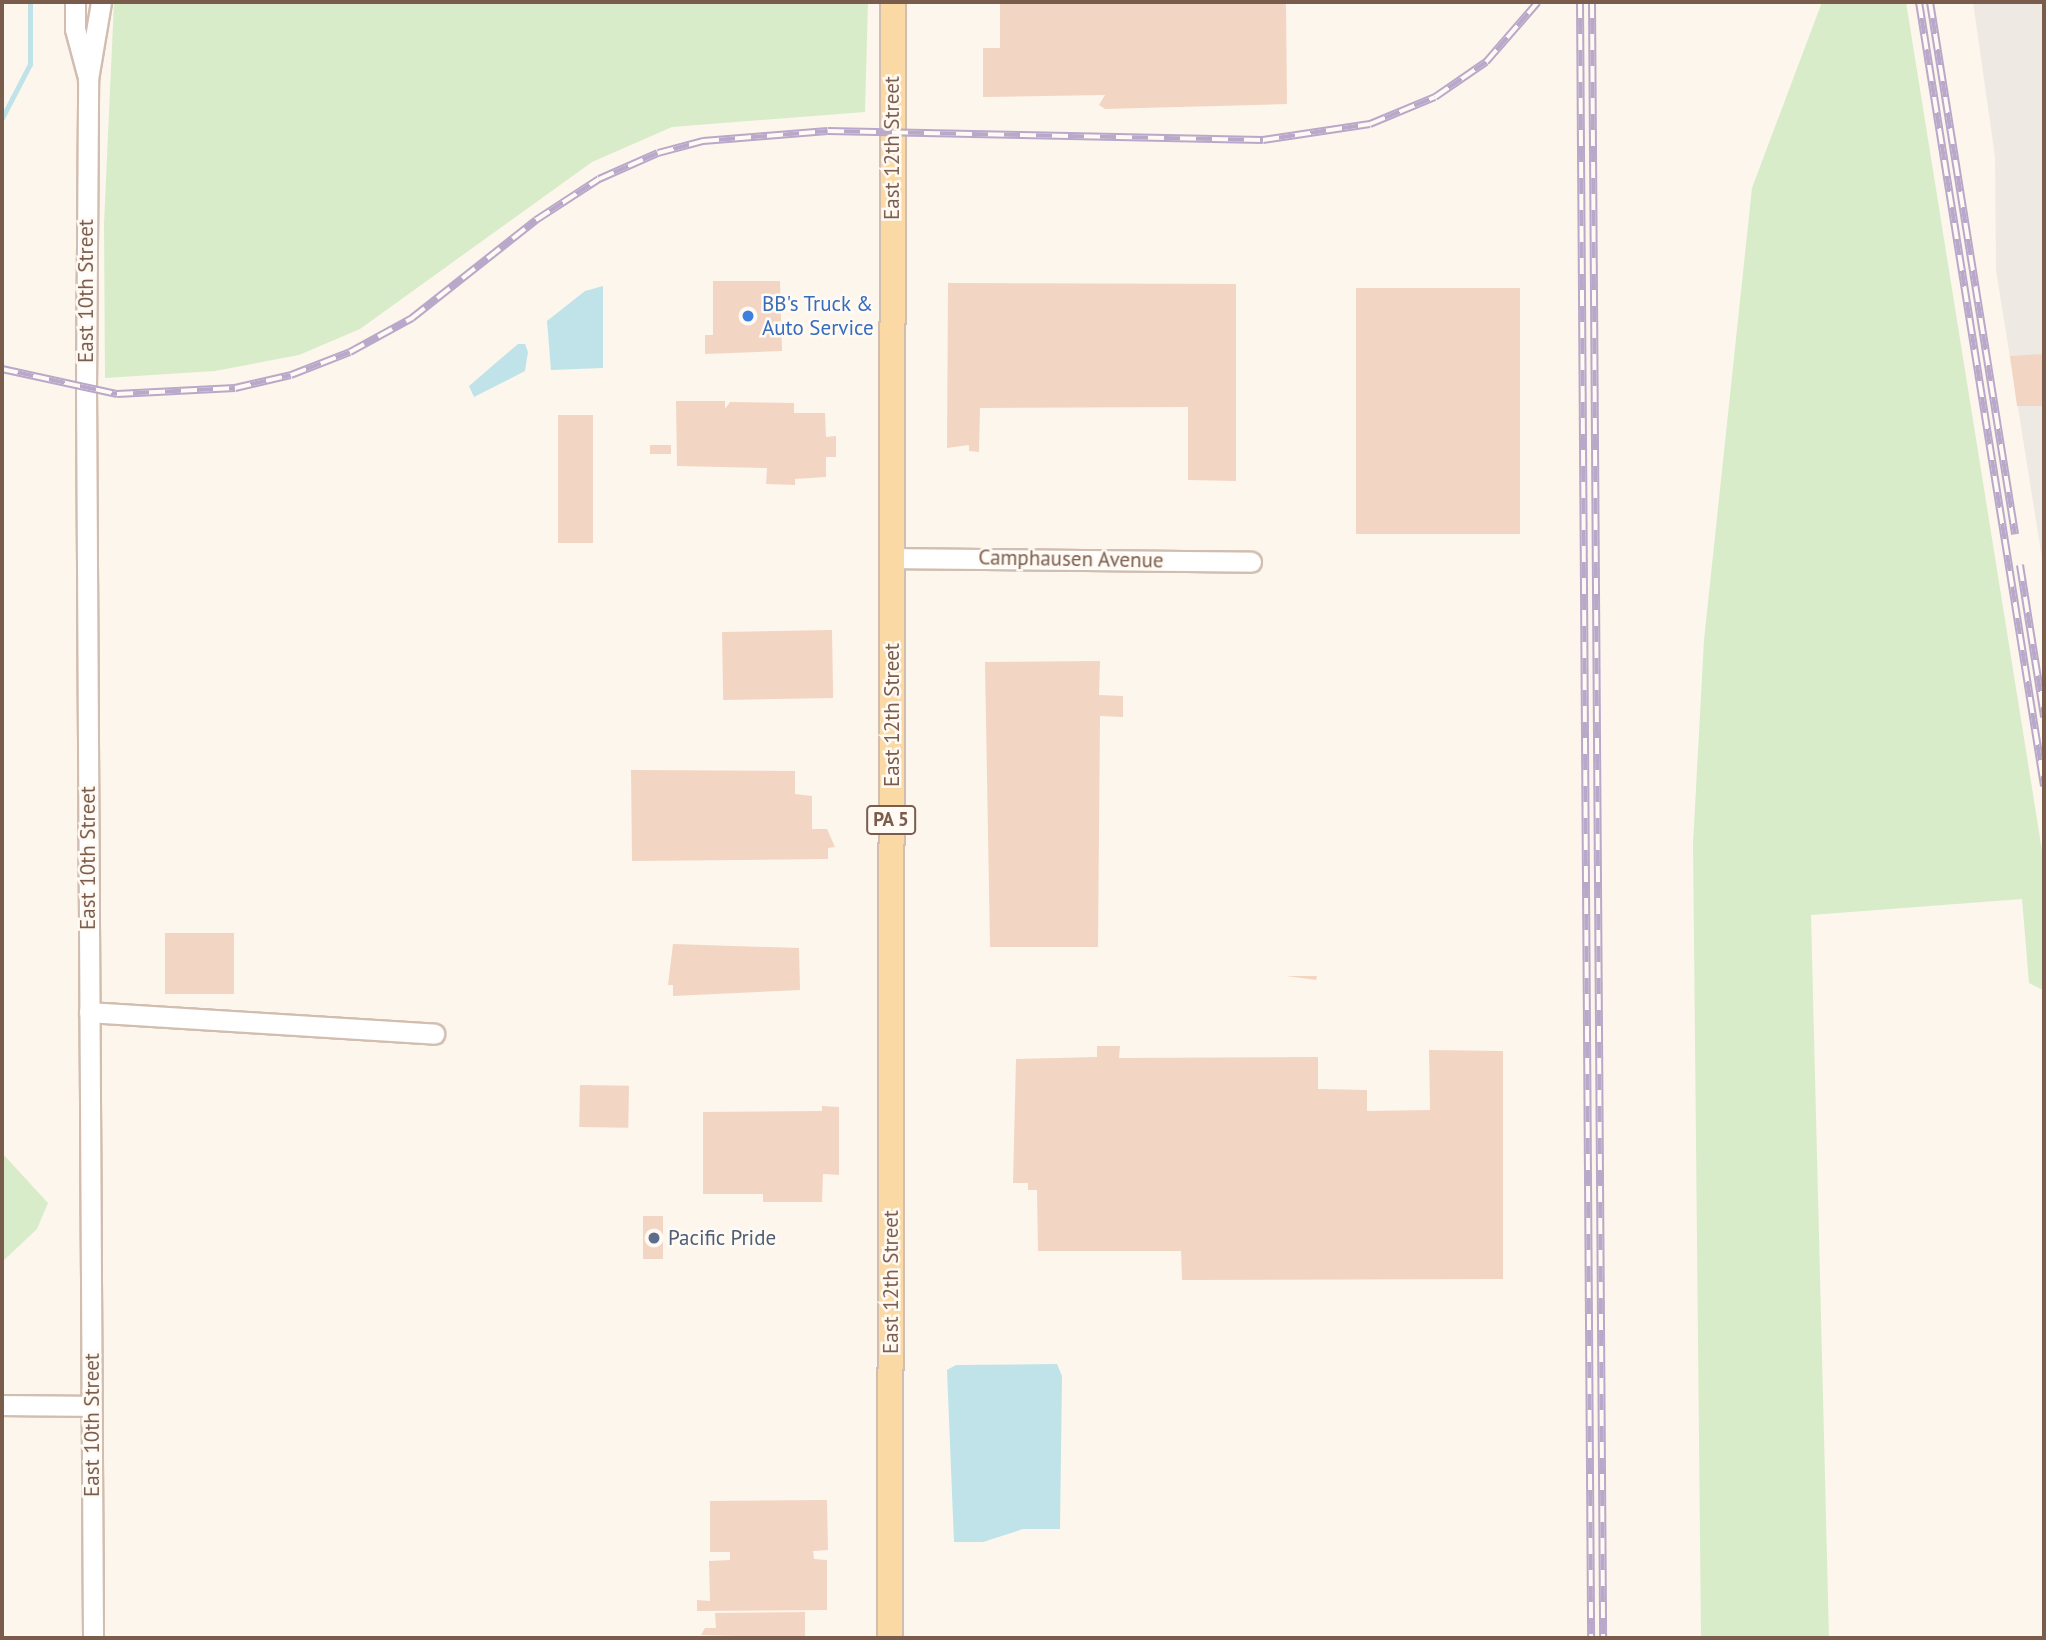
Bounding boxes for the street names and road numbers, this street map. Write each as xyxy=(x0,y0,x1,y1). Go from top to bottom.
street label: East 12th Street xyxy=(879,76,905,220)
street label: East 10th Street xyxy=(73,219,99,363)
street label: Camphausen Avenue xyxy=(978,545,1164,573)
street label: East 12th Street xyxy=(879,643,905,787)
street label: East 10th Street xyxy=(75,786,101,930)
road number: PA 5 xyxy=(865,804,917,835)
street label: East 12th Street xyxy=(878,1210,904,1354)
street label: East 10th Street xyxy=(79,1353,105,1497)

